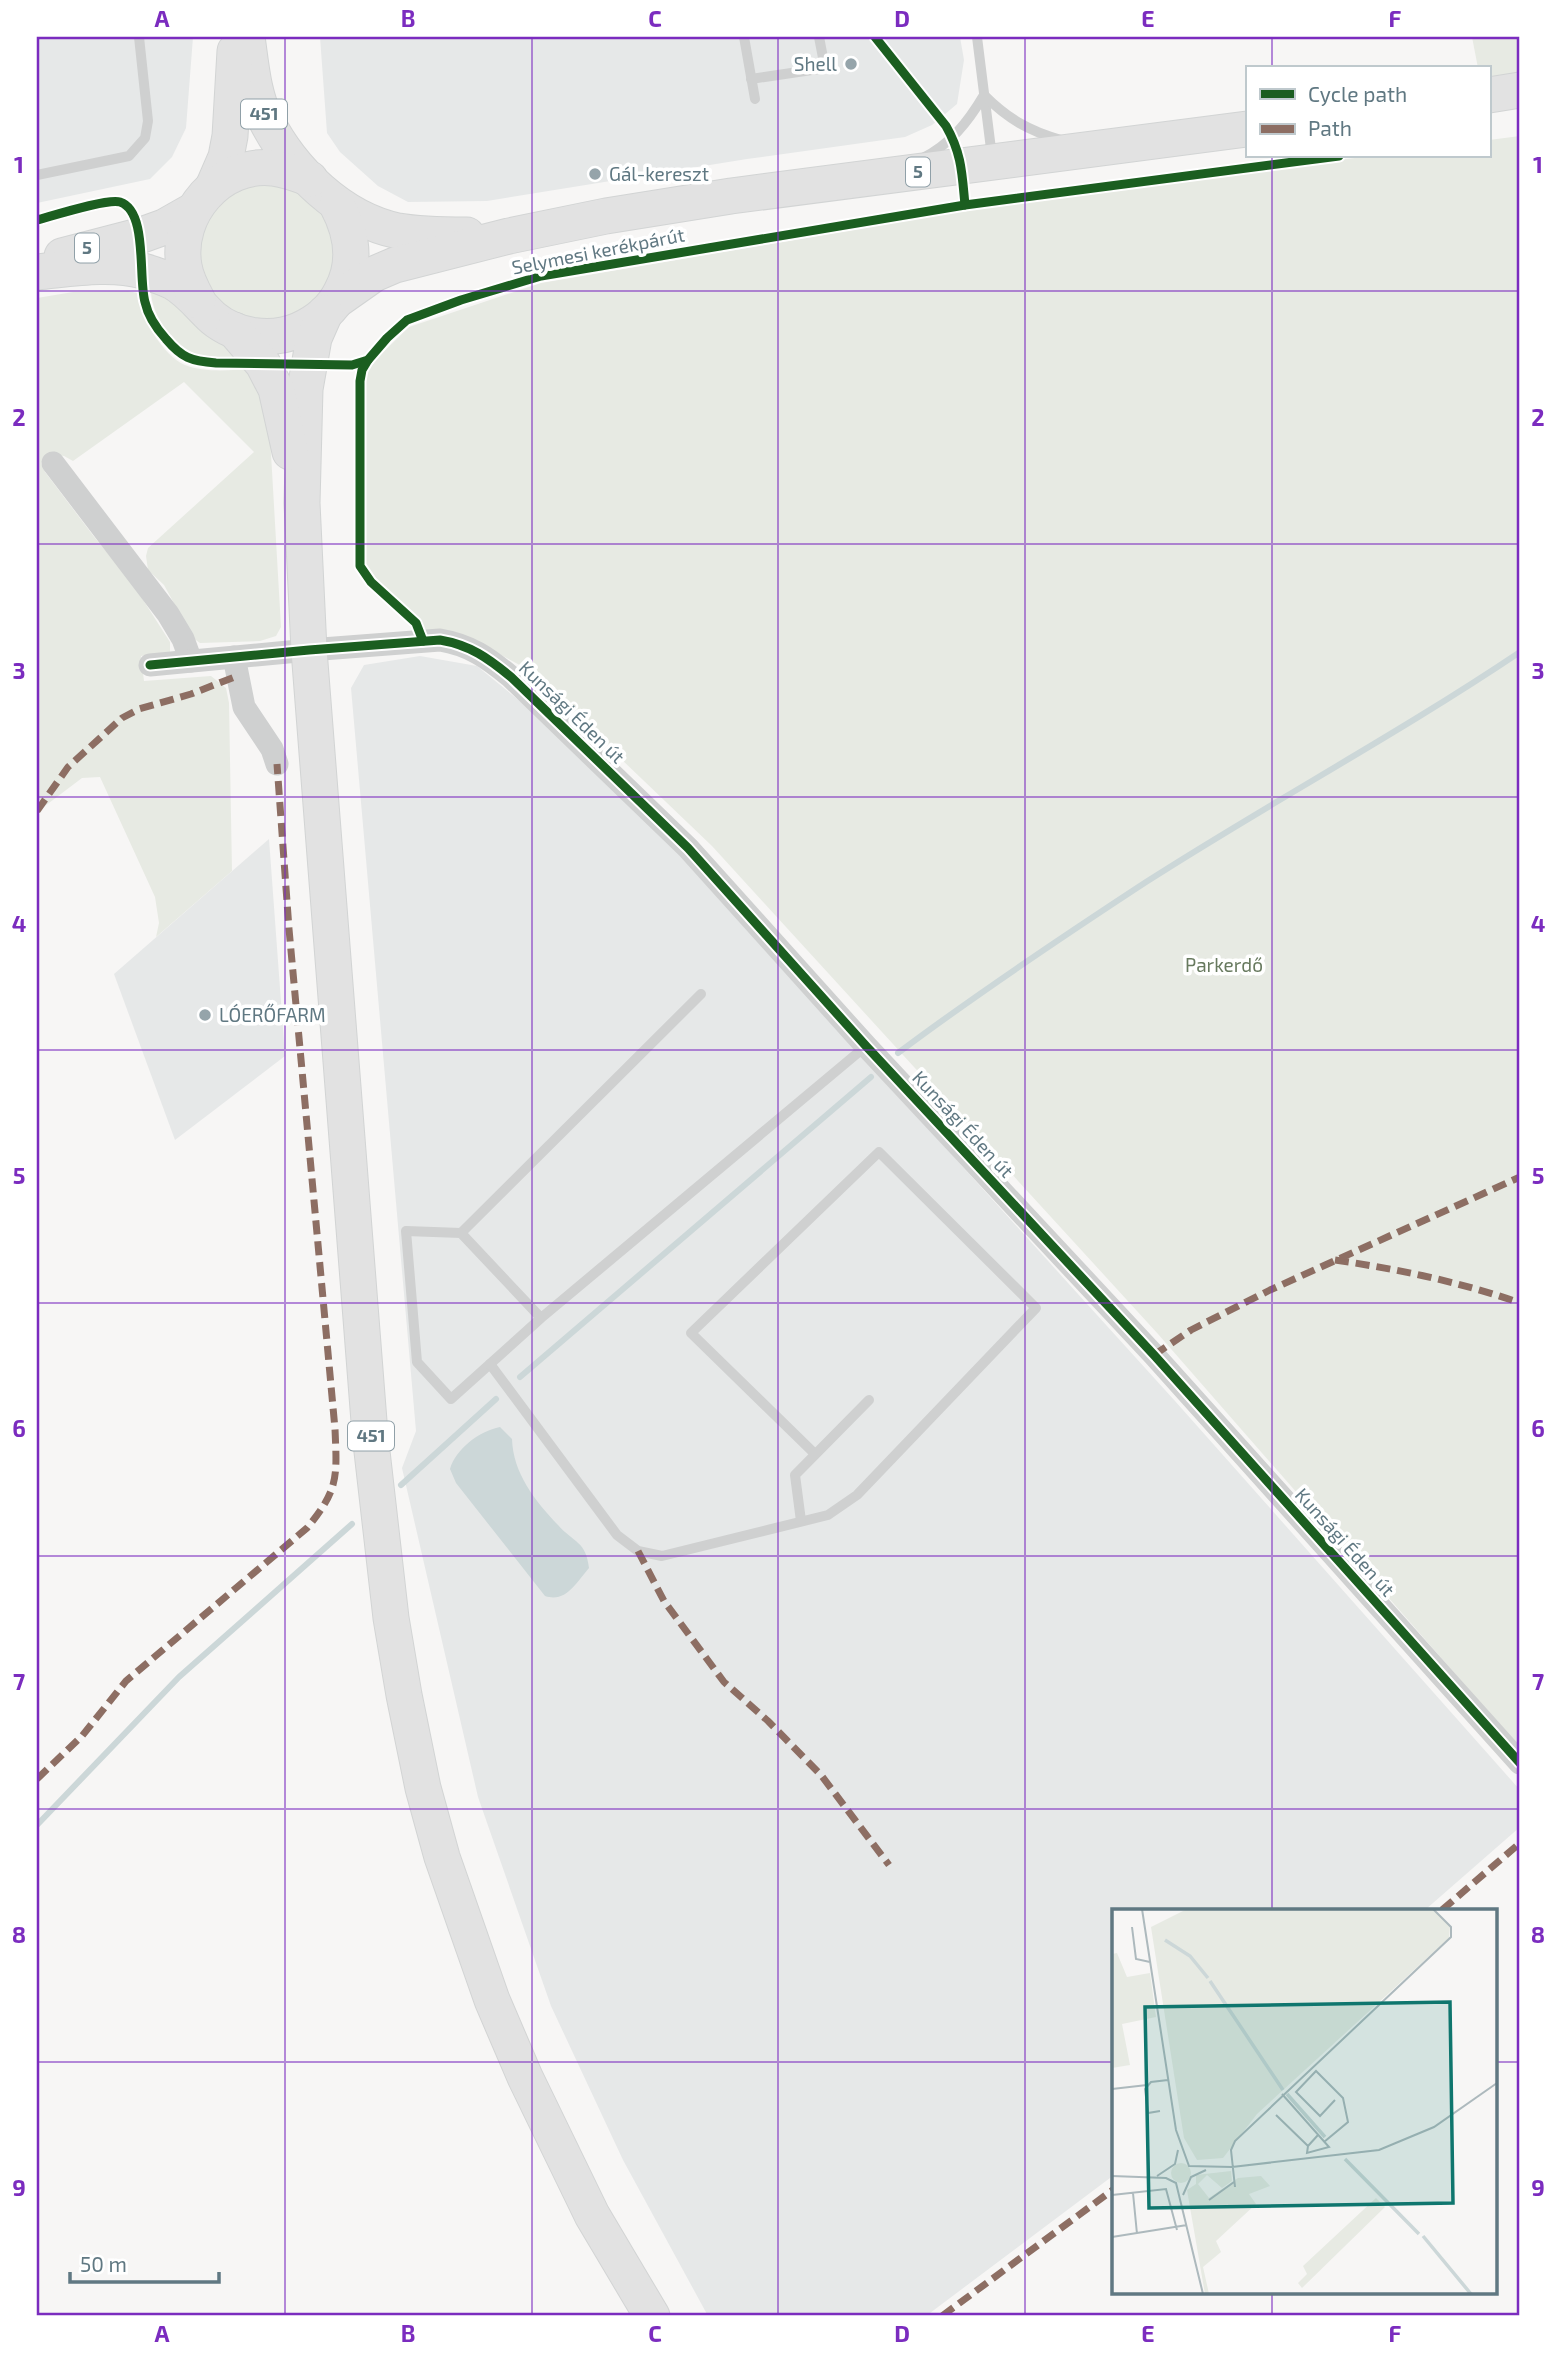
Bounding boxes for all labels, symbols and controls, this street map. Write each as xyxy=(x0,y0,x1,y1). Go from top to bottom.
text: A xyxy=(154,4,170,32)
text: B xyxy=(401,4,415,32)
text: C xyxy=(648,4,662,32)
text: D xyxy=(894,4,910,32)
text: E xyxy=(1141,4,1155,32)
text: F xyxy=(1389,4,1402,32)
place label: Shell xyxy=(794,52,837,75)
marker: Shell xyxy=(843,56,859,72)
legend xyxy=(1246,66,1490,158)
text: Cycle path xyxy=(1308,81,1407,106)
road number: 451 xyxy=(241,100,287,128)
text: Path xyxy=(1308,115,1352,140)
text: 1 xyxy=(14,150,24,178)
text: 1 xyxy=(1533,150,1543,178)
road number: 5 xyxy=(906,158,930,187)
place label: Gál-kereszt xyxy=(609,162,709,185)
marker: Gál-kereszt xyxy=(587,166,603,182)
street label: Selymesi kerékpárút xyxy=(510,222,686,279)
road number: 5 xyxy=(75,234,99,262)
text: 2 xyxy=(12,403,26,431)
text: 2 xyxy=(1531,403,1545,431)
text: 3 xyxy=(12,656,26,684)
street label: Kunsági Éden út xyxy=(515,656,630,768)
text: 3 xyxy=(1531,656,1545,684)
text: 4 xyxy=(12,909,26,937)
text: 4 xyxy=(1531,909,1545,937)
park label: Parkerdő xyxy=(1185,953,1263,976)
place label: LÓERŐFARM xyxy=(219,1003,326,1026)
marker: LÓERŐFARM xyxy=(197,1007,213,1023)
street label: Kunsági Éden út xyxy=(908,1065,1019,1182)
text: 5 xyxy=(13,1161,25,1189)
text: 5 xyxy=(1532,1161,1544,1189)
text: 6 xyxy=(12,1414,26,1442)
text: 6 xyxy=(1531,1414,1545,1442)
road number: 451 xyxy=(348,1422,394,1450)
street label: Kunsági Éden út xyxy=(1291,1483,1400,1601)
text: 7 xyxy=(13,1667,25,1695)
text: 7 xyxy=(1532,1667,1544,1695)
inset map xyxy=(1112,1909,1498,2294)
text: 8 xyxy=(12,1920,26,1948)
text: 8 xyxy=(1531,1920,1545,1948)
text: 9 xyxy=(12,2173,26,2201)
text: 9 xyxy=(1531,2173,1545,2201)
scale bar xyxy=(70,2241,219,2285)
text: 50 m xyxy=(80,2251,127,2276)
text: A xyxy=(154,2319,170,2347)
text: B xyxy=(401,2319,415,2347)
text: C xyxy=(648,2319,662,2347)
text: D xyxy=(894,2319,910,2347)
text: E xyxy=(1141,2319,1155,2347)
text: F xyxy=(1389,2319,1402,2347)

